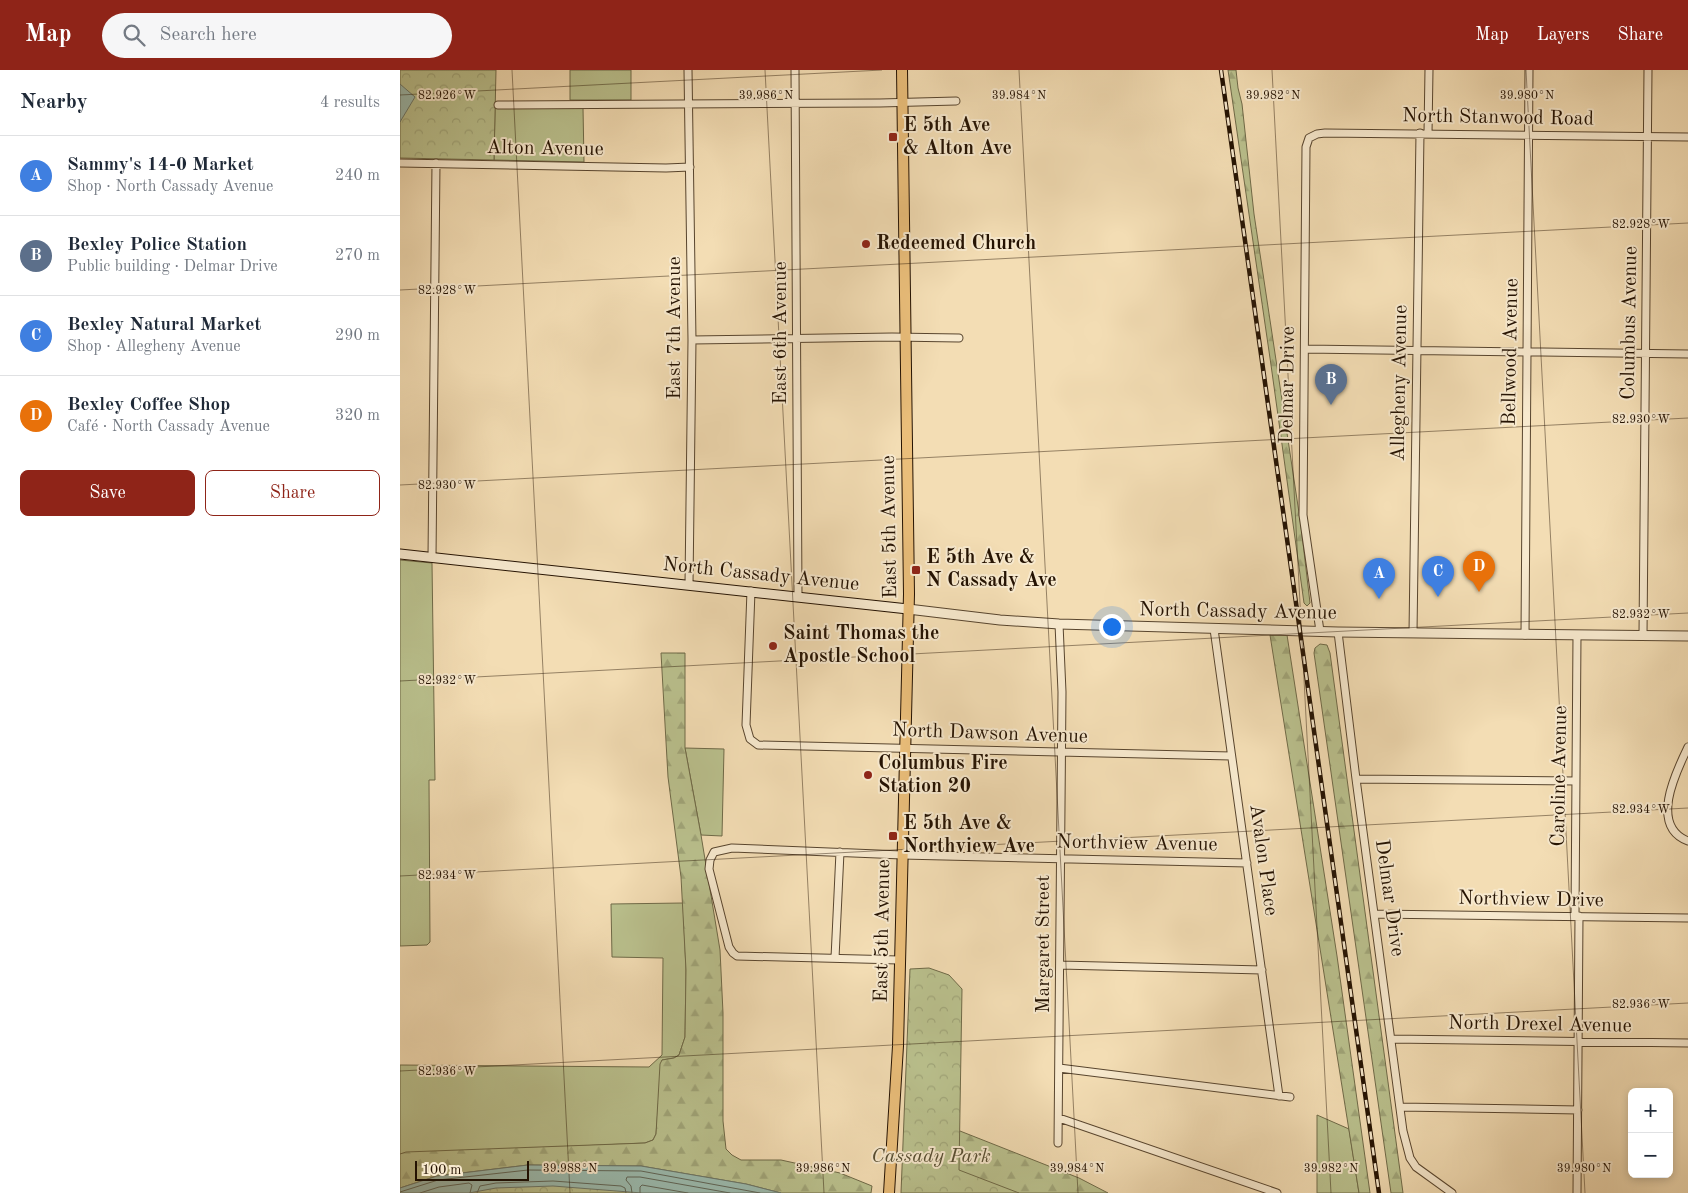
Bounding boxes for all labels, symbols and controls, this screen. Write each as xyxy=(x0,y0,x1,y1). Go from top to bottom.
search box xyxy=(102,13,452,58)
icon: search xyxy=(120,21,148,49)
text: Map xyxy=(25,23,72,47)
text: Search here xyxy=(160,26,257,45)
text: Map xyxy=(1475,26,1509,44)
text: Layers xyxy=(1537,26,1589,44)
text: Share xyxy=(1617,26,1663,44)
text: 82.926°W xyxy=(418,90,476,102)
text: 39.986°N xyxy=(739,90,793,102)
text: 39.984°N xyxy=(992,90,1046,102)
text: 39.982°N xyxy=(1246,90,1300,102)
text: 39.980°N xyxy=(1500,90,1554,102)
text: Nearby xyxy=(20,92,88,113)
text: 4 results xyxy=(320,95,380,111)
street label: North Stanwood Road xyxy=(1402,106,1594,130)
place label: E 5th Ave & Alton Ave xyxy=(903,115,1012,159)
marker: E 5th Ave & Alton Ave xyxy=(887,131,899,143)
street label: Alton Avenue xyxy=(486,138,604,160)
text: Sammy's 14-0 Market xyxy=(67,156,254,175)
text: A xyxy=(30,168,42,184)
text: 240 m xyxy=(335,168,380,184)
text: Shop · North Cassady Avenue xyxy=(67,179,273,195)
text: 82.928°W xyxy=(1612,219,1670,231)
place label: Redeemed Church xyxy=(876,234,1036,254)
text: Bexley Police Station xyxy=(67,236,247,255)
marker: Redeemed Church xyxy=(860,238,872,250)
street label: Columbus Avenue xyxy=(1619,246,1641,400)
text: B xyxy=(30,248,42,264)
text: 270 m xyxy=(335,248,380,264)
street label: East 7th Avenue xyxy=(665,256,685,400)
text: Public building · Delmar Drive xyxy=(67,259,278,275)
street label: East 6th Avenue xyxy=(771,261,791,405)
street label: Bellwood Avenue xyxy=(1500,278,1522,426)
text: 82.928°W xyxy=(418,285,476,297)
street label: Allegheny Avenue xyxy=(1389,304,1411,462)
text: Bexley Natural Market xyxy=(67,316,261,335)
street label: Delmar Drive xyxy=(1277,326,1299,444)
text: C xyxy=(31,328,41,344)
text: 290 m xyxy=(335,328,380,344)
text: Shop · Allegheny Avenue xyxy=(67,339,241,355)
pin: B xyxy=(1315,364,1347,405)
text: Bexley Coffee Shop xyxy=(67,396,230,415)
text: D xyxy=(30,408,42,424)
text: 320 m xyxy=(335,408,380,424)
text: 82.930°W xyxy=(1612,414,1670,426)
text: Café · North Cassady Avenue xyxy=(67,419,270,435)
street label: East 5th Avenue xyxy=(879,455,901,599)
button: Save xyxy=(20,470,195,516)
button: Share xyxy=(205,470,380,516)
text: 82.930°W xyxy=(418,480,476,492)
place label: E 5th Ave & N Cassady Ave xyxy=(926,547,1057,591)
pin: D xyxy=(1463,551,1495,592)
street label: North Cassady Avenue xyxy=(662,555,860,595)
pin: C xyxy=(1422,556,1454,597)
pin: A xyxy=(1363,558,1395,599)
marker: E 5th Ave & N Cassady Ave xyxy=(910,564,922,576)
street label: North Cassady Avenue xyxy=(1139,600,1337,624)
text: 82.932°W xyxy=(1612,609,1670,621)
your location xyxy=(1099,614,1125,640)
place label: Saint Thomas the Apostle School xyxy=(783,624,939,667)
marker: Saint Thomas the Apostle School xyxy=(767,640,779,652)
text: 82.932°W xyxy=(418,675,476,687)
street label: Caroline Avenue xyxy=(1549,705,1571,847)
street label: North Dawson Avenue xyxy=(892,721,1088,747)
place label: Columbus Fire Station 20 xyxy=(878,754,1008,797)
marker: Columbus Fire Station 20 xyxy=(862,769,874,781)
street label: Avalon Place xyxy=(1245,803,1281,917)
text: 82.934°W xyxy=(1612,804,1670,816)
place label: E 5th Ave & Northview Ave xyxy=(903,813,1035,857)
marker: E 5th Ave & Northview Ave xyxy=(887,830,899,842)
street label: Northview Avenue xyxy=(1056,833,1218,855)
street label: Delmar Drive xyxy=(1371,838,1407,958)
street label: East 5th Avenue xyxy=(872,859,894,1003)
text: 82.934°W xyxy=(418,870,476,882)
street label: Margaret Street xyxy=(1034,875,1054,1013)
street label: Northview Drive xyxy=(1458,889,1604,911)
text: 82.936°W xyxy=(1612,999,1670,1011)
street label: North Drexel Avenue xyxy=(1448,1013,1632,1037)
text: 82.936°W xyxy=(418,1066,476,1078)
map controls xyxy=(1628,1088,1673,1178)
button: + xyxy=(1628,1088,1673,1133)
button: − xyxy=(1628,1133,1673,1178)
park label: Cassady Park xyxy=(871,1147,991,1167)
scale bar xyxy=(415,1158,529,1181)
text: 100 m xyxy=(422,1163,461,1177)
text: 39.988°N xyxy=(543,1163,597,1175)
text: 39.986°N xyxy=(796,1163,850,1175)
text: 39.984°N xyxy=(1050,1163,1104,1175)
text: 39.982°N xyxy=(1304,1163,1358,1175)
text: 39.980°N xyxy=(1557,1163,1611,1175)

